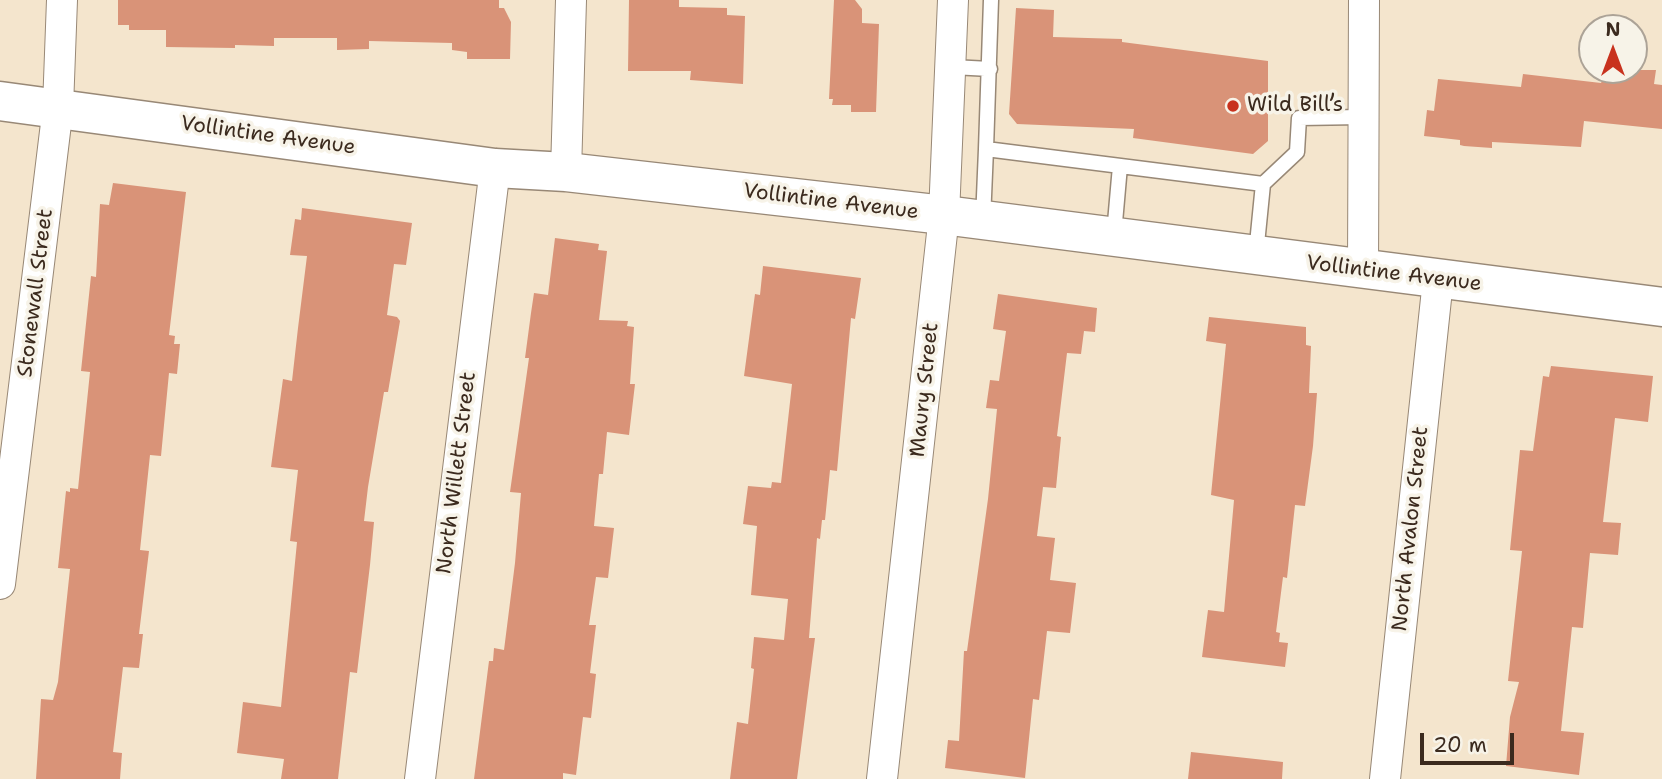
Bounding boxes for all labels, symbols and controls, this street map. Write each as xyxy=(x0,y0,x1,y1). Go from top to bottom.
north arrow xyxy=(1578,14,1648,84)
text: N xyxy=(1605,17,1621,42)
place label: Wild Bill’s xyxy=(1247,93,1343,119)
marker: Wild Bill’s xyxy=(1225,98,1241,114)
street label: Vollintine Avenue xyxy=(179,111,357,161)
street label: Vollintine Avenue xyxy=(742,179,920,225)
street label: Stonewall Street xyxy=(13,207,59,379)
street label: Vollintine Avenue xyxy=(1305,251,1483,297)
street label: Maury Street xyxy=(905,321,945,459)
street label: North Willett Street xyxy=(432,370,482,576)
street label: North Avalon Street xyxy=(1388,425,1434,633)
scale bar xyxy=(1424,720,1518,764)
text: 20 m xyxy=(1433,731,1487,759)

